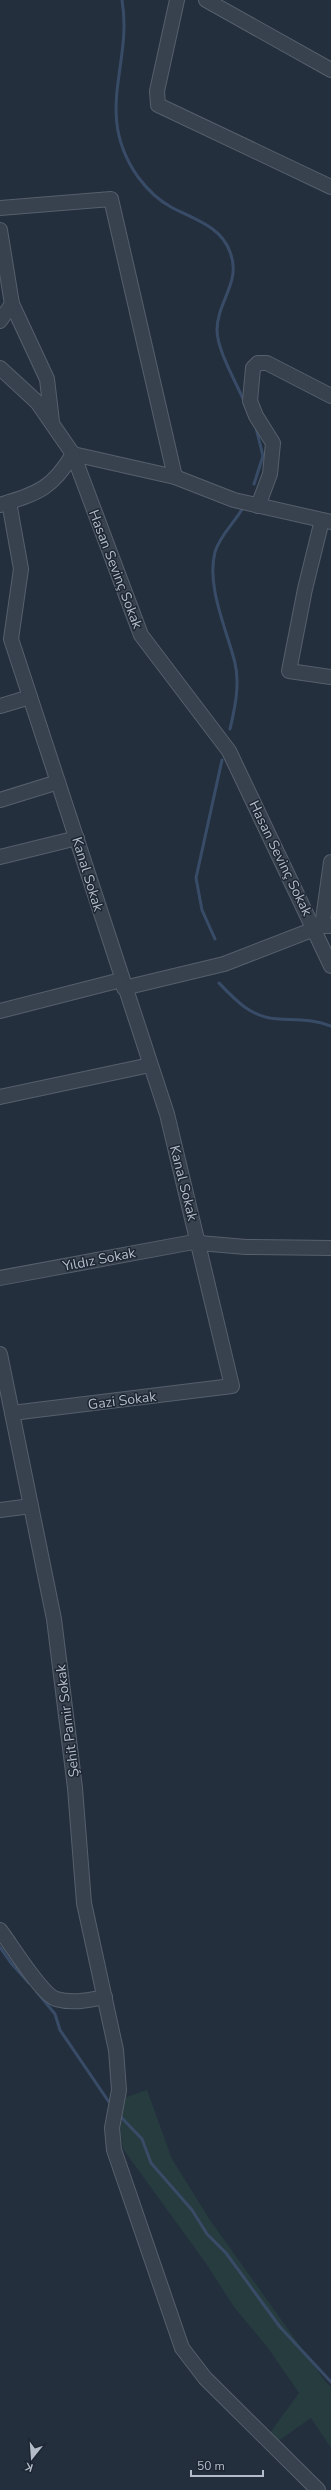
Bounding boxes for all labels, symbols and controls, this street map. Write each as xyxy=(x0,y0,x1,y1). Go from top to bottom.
street label: Hasan Sevinç Sokak xyxy=(84,507,147,632)
street label: Hasan Sevinç Sokak xyxy=(244,797,317,920)
street label: Kanal Sokak xyxy=(67,835,108,915)
street label: Kanal Sokak xyxy=(165,1143,202,1224)
street label: Yıldız Sokak xyxy=(60,1243,138,1276)
street label: Gazi Sokak xyxy=(87,1387,158,1414)
street label: Şehit Pamir Sokak xyxy=(51,1663,84,1778)
north arrow xyxy=(12,2438,52,2478)
scale bar xyxy=(191,2452,263,2478)
text: 50 m xyxy=(197,2458,225,2474)
text: K xyxy=(23,2459,35,2475)

